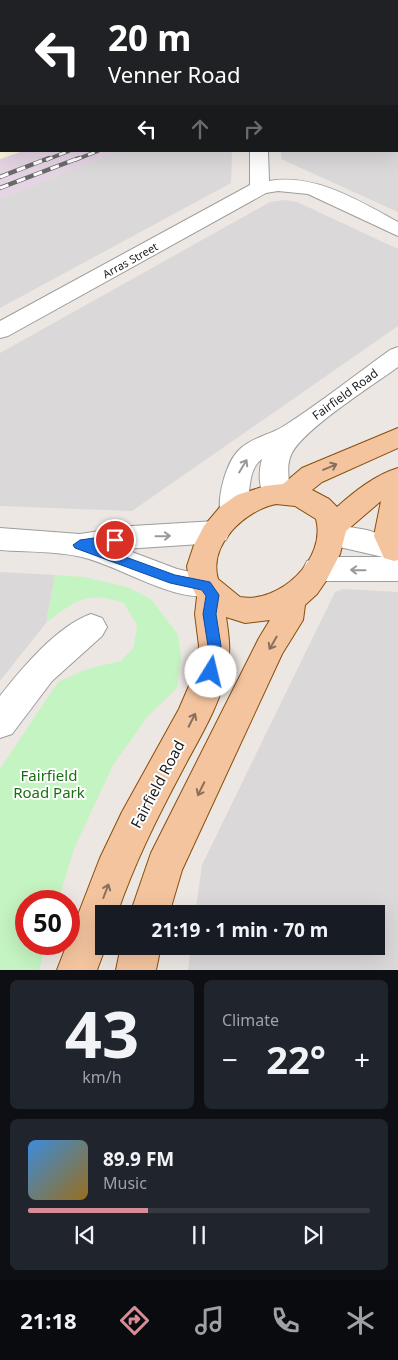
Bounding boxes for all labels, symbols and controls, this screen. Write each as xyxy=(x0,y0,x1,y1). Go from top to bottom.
text: 20 m xyxy=(108,14,191,61)
icon: left xyxy=(25,20,90,85)
text: Venner Road xyxy=(108,59,240,89)
icon: left xyxy=(133,115,161,143)
icon: ahead xyxy=(186,115,214,143)
icon: right xyxy=(239,115,267,143)
street label: Arras Street xyxy=(100,239,160,281)
street label: Fairfield Road xyxy=(309,364,381,424)
one-way arrow xyxy=(238,459,248,473)
one-way arrow xyxy=(322,462,337,472)
pin xyxy=(94,519,136,561)
icon: arrive xyxy=(101,526,129,554)
one-way arrow xyxy=(154,531,170,541)
one-way arrow xyxy=(350,565,366,575)
one-way arrow xyxy=(268,636,278,651)
position arrow xyxy=(184,645,236,697)
one-way arrow xyxy=(187,712,197,727)
street label: Fairfield Road xyxy=(125,737,189,831)
park label: Fairfield Road Park xyxy=(13,765,85,802)
one-way arrow xyxy=(196,781,205,796)
one-way arrow xyxy=(102,884,111,900)
speed limit sign: 50 xyxy=(15,890,80,955)
text: 21:19 · 1 min · 70 m xyxy=(152,917,328,943)
text: 43 xyxy=(65,989,139,1077)
text: Climate xyxy=(222,1009,279,1031)
text: 22° xyxy=(266,1033,326,1085)
text: − xyxy=(222,1040,238,1078)
text: + xyxy=(354,1040,370,1078)
text: km/h xyxy=(82,1066,122,1088)
text: 89.9 FM xyxy=(103,1146,174,1172)
text: Music xyxy=(103,1172,147,1194)
icon: previous xyxy=(71,1221,99,1249)
icon: pause xyxy=(185,1221,213,1249)
icon: next xyxy=(299,1221,327,1249)
icon: directions xyxy=(117,1303,152,1338)
icon: music xyxy=(192,1303,227,1338)
icon: phone xyxy=(268,1303,303,1338)
icon: climate xyxy=(343,1303,378,1338)
text: 21:18 xyxy=(20,1305,77,1335)

